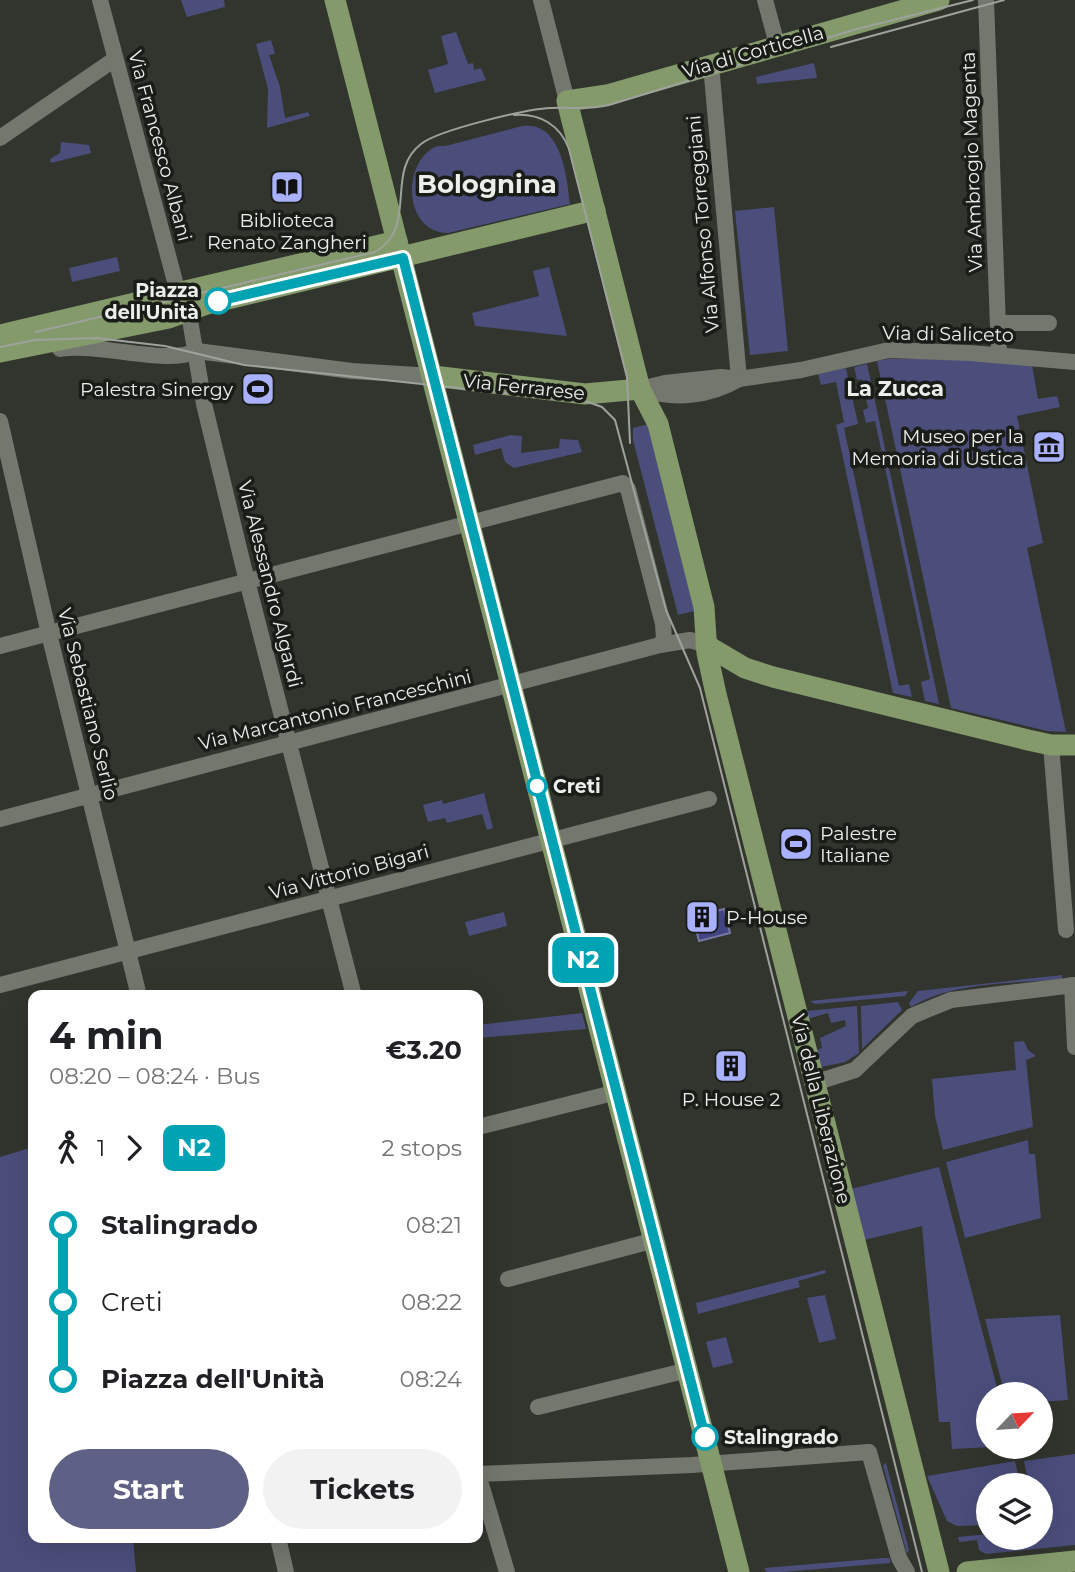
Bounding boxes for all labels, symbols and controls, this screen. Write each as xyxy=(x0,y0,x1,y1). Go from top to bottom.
street label: Via di Corticella xyxy=(680,21,826,83)
street label: Via Francesco Albani xyxy=(123,48,197,244)
street label: Via Ambrogio Magenta xyxy=(957,51,987,273)
street label: Via Alfonso Torreggiani xyxy=(682,114,724,334)
library icon: Biblioteca Renato Zangheri xyxy=(268,168,306,206)
district label: Bolognina xyxy=(417,168,557,200)
place label: Biblioteca Renato Zangheri xyxy=(207,209,367,254)
place label: Piazza dell'Unità xyxy=(105,279,199,324)
marker: Piazza dell'Unità xyxy=(205,288,231,314)
street label: Via di Saliceto xyxy=(882,321,1014,347)
street label: Via Ferrarese xyxy=(462,369,586,405)
sports icon: Palestra Sinergy xyxy=(239,370,277,408)
district label: La Zucca xyxy=(846,376,944,401)
place label: Palestra Sinergy xyxy=(80,378,234,401)
place label: Museo per la Memoria di Ustica xyxy=(852,425,1024,470)
museum icon: Museo per la Memoria di Ustica xyxy=(1030,428,1068,466)
street label: Via Alessandro Algardi xyxy=(233,478,307,690)
street label: Via Sebastiano Serlio xyxy=(53,606,123,803)
street label: Via Marcantonio Franceschini xyxy=(196,665,474,755)
place label: Creti xyxy=(553,775,601,798)
marker: Creti xyxy=(527,776,547,796)
place label: Palestre Italiane xyxy=(820,822,897,867)
sports icon: Palestre Italiane xyxy=(777,825,815,863)
street label: Via Vittorio Bigari xyxy=(267,840,431,904)
building icon: P-House xyxy=(683,898,721,936)
place label: P-House xyxy=(726,906,808,929)
line badge: N2 xyxy=(552,937,614,983)
text: N2 xyxy=(566,945,600,974)
text: 4 min xyxy=(49,1012,164,1059)
street label: Via della Liberazione xyxy=(786,1012,856,1206)
text: €3.20 xyxy=(385,1034,462,1066)
building icon: P. House 2 xyxy=(712,1047,750,1085)
text: 08:20 – 08:24 · Bus xyxy=(49,1062,260,1090)
place label: P. House 2 xyxy=(682,1088,781,1111)
icon: walk xyxy=(49,1129,87,1167)
icon: forward xyxy=(115,1129,153,1167)
text: N2 xyxy=(177,1133,211,1162)
text: 1 xyxy=(97,1134,105,1162)
text: 2 stops xyxy=(382,1134,462,1162)
text: Stalingrado xyxy=(101,1209,258,1241)
text: 08:21 xyxy=(406,1211,462,1239)
text: Creti xyxy=(101,1286,163,1318)
text: 08:22 xyxy=(401,1288,462,1316)
text: Piazza dell'Unità xyxy=(101,1363,325,1395)
text: 08:24 xyxy=(399,1365,462,1393)
north arrow xyxy=(976,1382,1054,1460)
map controls xyxy=(976,1382,1053,1550)
marker: Stalingrado xyxy=(692,1424,718,1450)
place label: Stalingrado xyxy=(724,1426,839,1449)
button: Start xyxy=(49,1449,249,1529)
button: Tickets xyxy=(263,1449,462,1529)
button: layers xyxy=(976,1473,1053,1550)

